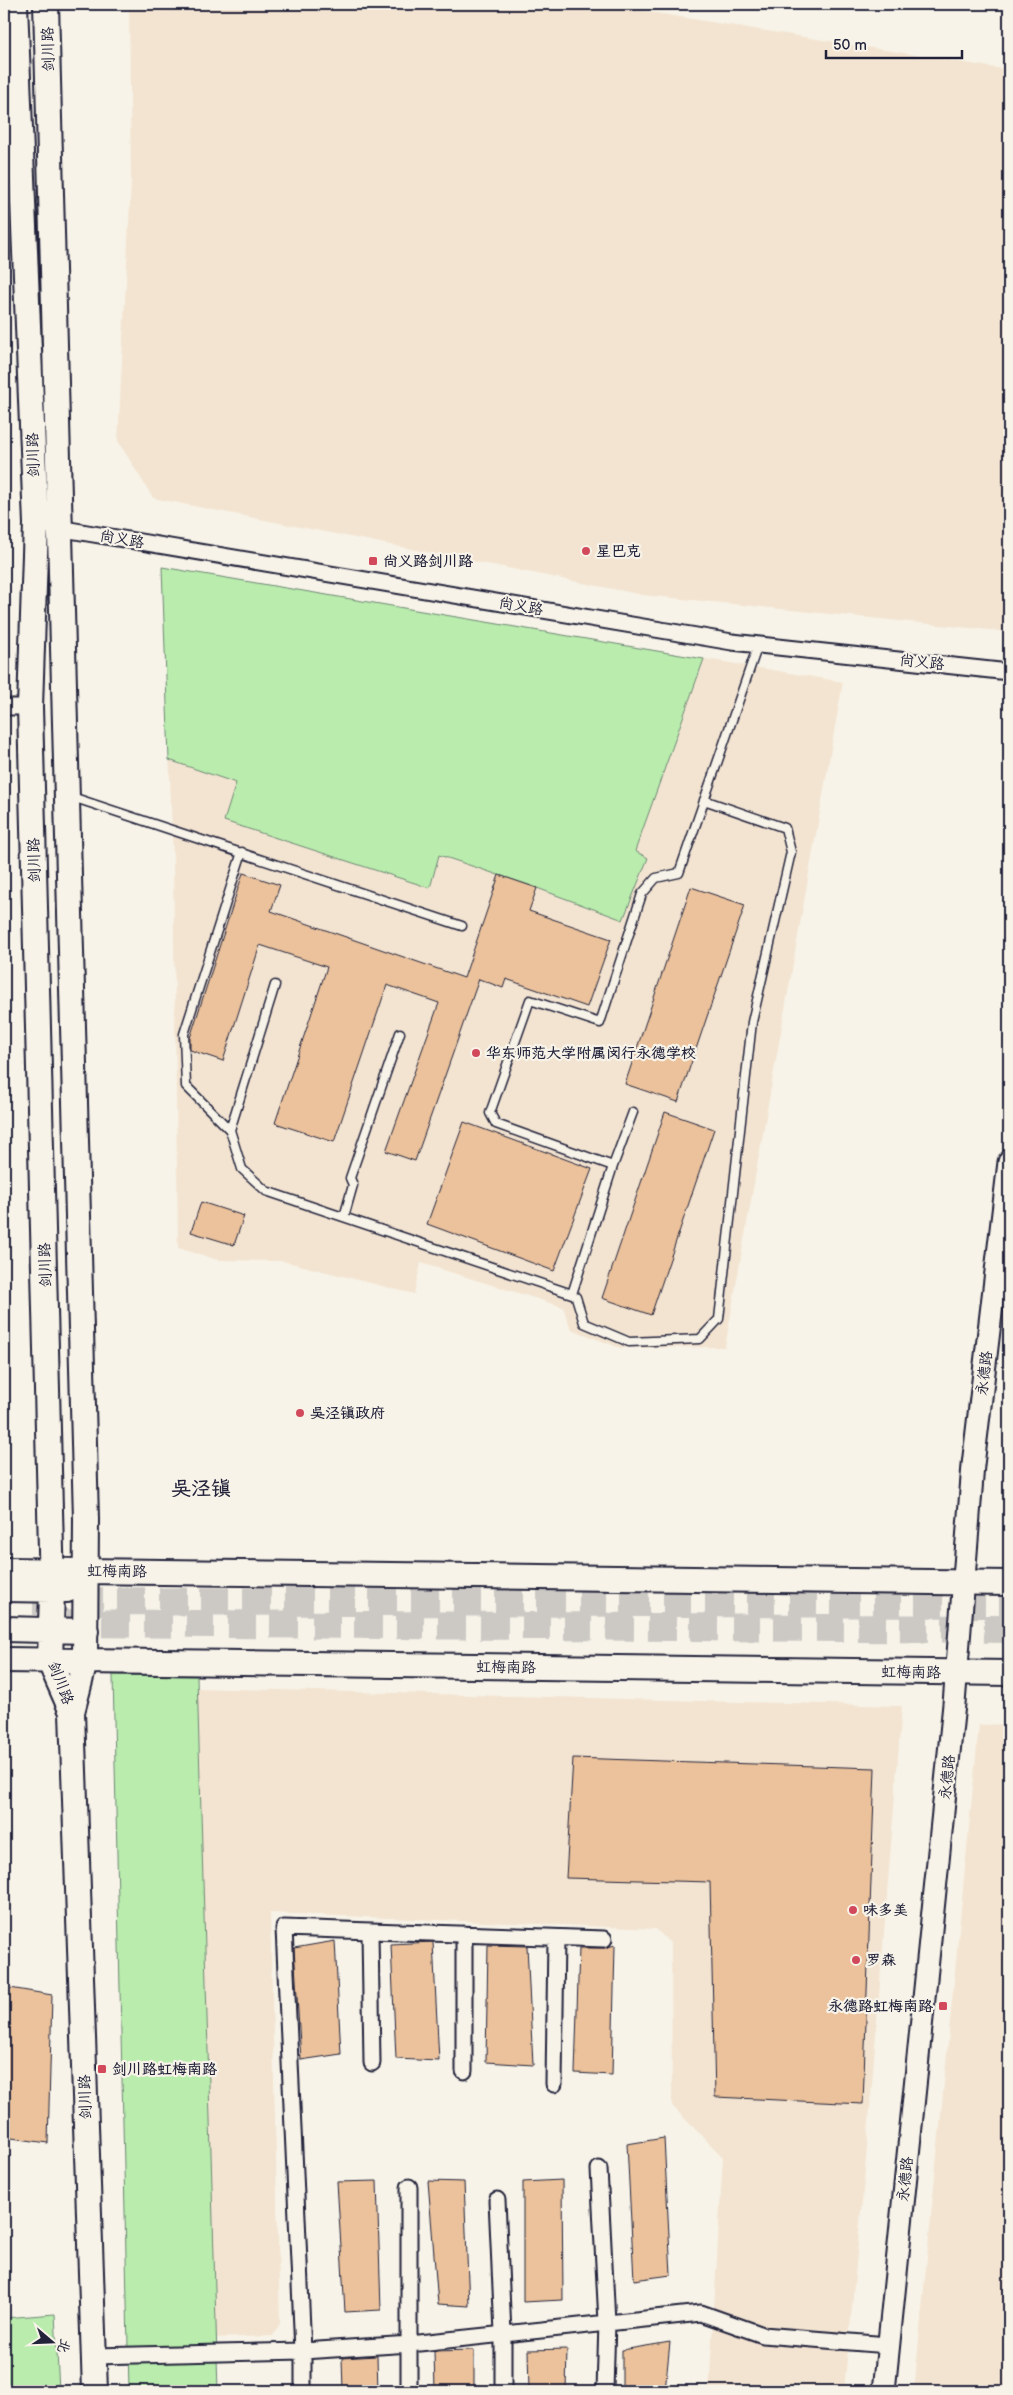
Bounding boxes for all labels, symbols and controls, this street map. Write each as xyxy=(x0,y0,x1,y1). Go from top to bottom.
street label: 剑川路 xyxy=(39,26,58,72)
scale bar xyxy=(826,28,962,60)
text: 50 m xyxy=(833,36,867,55)
street label: 剑川路 xyxy=(23,432,44,478)
street label: 尚义路 xyxy=(98,526,146,553)
place label: 星巴克 xyxy=(596,542,641,561)
marker: 星巴克 xyxy=(580,545,592,557)
place label: 尚义路剑川路 xyxy=(383,552,473,571)
marker: 尚义路剑川路 xyxy=(367,555,379,567)
street label: 尚义路 xyxy=(497,593,545,620)
street label: 尚义路 xyxy=(899,651,945,674)
street label: 剑川路 xyxy=(25,837,44,883)
place label: 华东师范大学附属闵行永德学校 xyxy=(486,1044,696,1063)
marker: 华东师范大学附属闵行永德学校 xyxy=(470,1047,482,1059)
street label: 剑川路 xyxy=(35,1242,56,1288)
street label: 永德路 xyxy=(972,1350,997,1397)
place label: 吴泾镇政府 xyxy=(310,1404,385,1423)
marker: 吴泾镇政府 xyxy=(294,1407,306,1419)
district label: 吴泾镇 xyxy=(171,1477,231,1501)
street label: 虹梅南路 xyxy=(87,1561,147,1582)
street label: 虹梅南路 xyxy=(476,1657,536,1678)
street label: 剑川路 xyxy=(44,1659,77,1708)
street label: 虹梅南路 xyxy=(881,1662,941,1683)
street label: 永德路 xyxy=(936,1754,959,1800)
place label: 味多美 xyxy=(863,1901,908,1920)
marker: 味多美 xyxy=(847,1904,859,1916)
place label: 罗森 xyxy=(866,1951,896,1970)
marker: 罗森 xyxy=(850,1954,862,1966)
place label: 永德路虹梅南路 xyxy=(828,1997,933,2016)
marker: 永德路虹梅南路 xyxy=(937,2000,949,2012)
place label: 剑川路虹梅南路 xyxy=(112,2060,217,2079)
marker: 剑川路虹梅南路 xyxy=(96,2063,108,2075)
street label: 剑川路 xyxy=(75,2074,96,2120)
street label: 永德路 xyxy=(894,2156,917,2202)
north arrow xyxy=(28,2318,78,2368)
text: 北 xyxy=(54,2337,74,2355)

